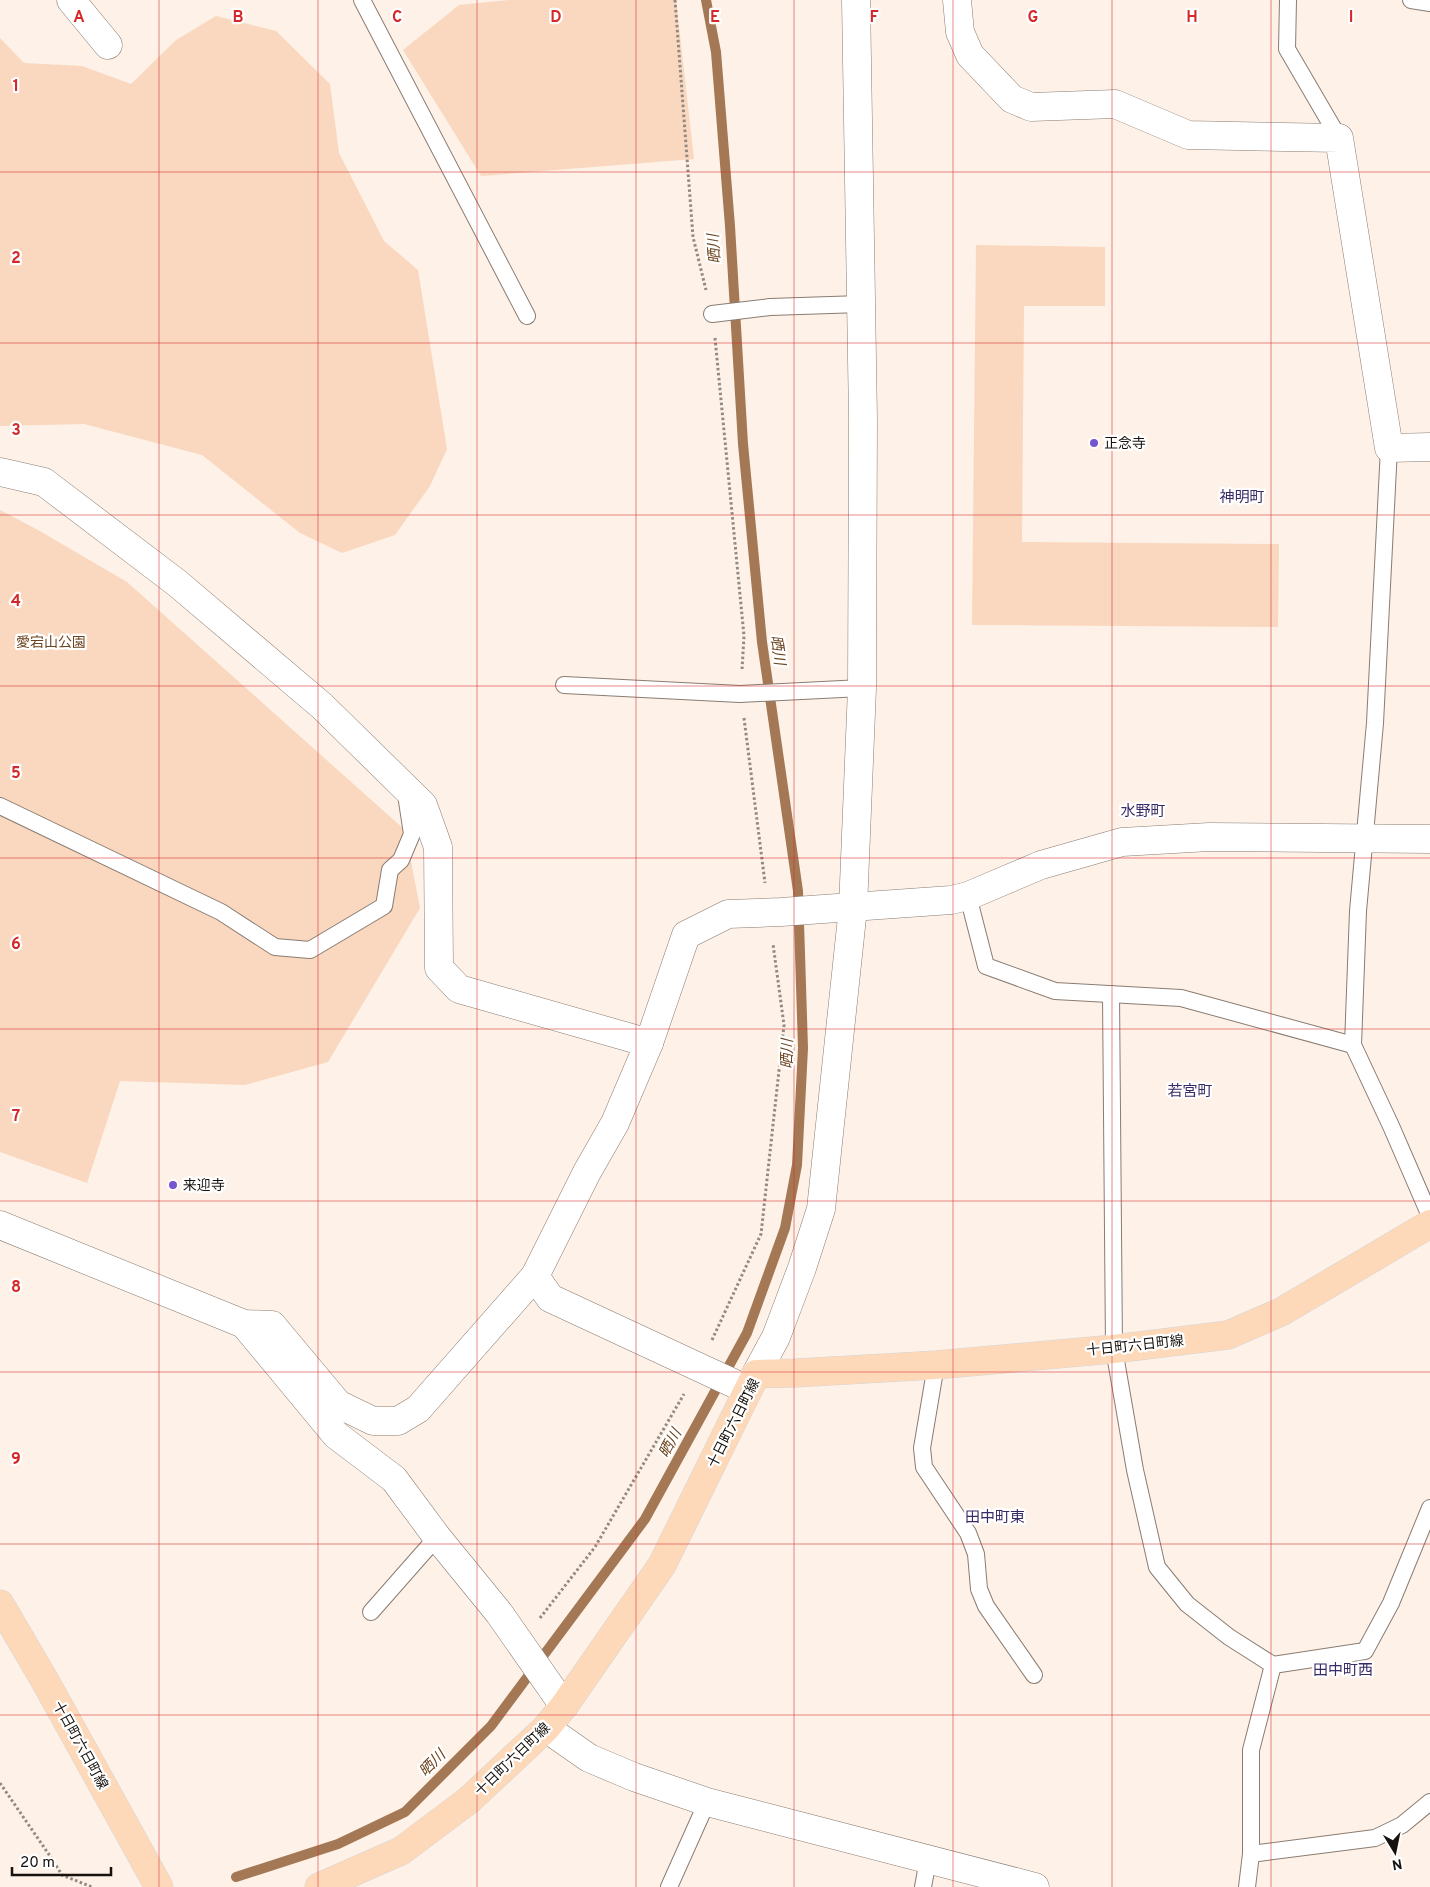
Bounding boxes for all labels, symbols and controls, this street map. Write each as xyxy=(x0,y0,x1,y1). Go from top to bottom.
text: A xyxy=(73,8,85,28)
text: B xyxy=(232,8,244,28)
text: C xyxy=(392,8,402,28)
text: D xyxy=(550,8,562,28)
text: E xyxy=(710,8,720,28)
text: F xyxy=(869,8,879,28)
text: G xyxy=(1028,8,1038,28)
text: H xyxy=(1186,8,1198,28)
text: I xyxy=(1349,8,1353,28)
text: 1 xyxy=(13,77,19,97)
water label: 晒川 xyxy=(705,231,726,265)
text: 2 xyxy=(11,249,21,269)
text: 3 xyxy=(11,421,21,441)
place label: 正念寺 xyxy=(1104,436,1146,453)
marker: 正念寺 xyxy=(1088,437,1100,449)
district label: 神明町 xyxy=(1219,489,1265,508)
text: 4 xyxy=(11,592,21,612)
water label: 晒川 xyxy=(765,634,788,668)
park label: 愛宕山公園 xyxy=(16,635,86,652)
text: 5 xyxy=(11,764,21,784)
district label: 水野町 xyxy=(1120,803,1166,822)
text: 6 xyxy=(11,935,21,955)
water label: 晒川 xyxy=(779,1037,798,1069)
district label: 若宮町 xyxy=(1167,1083,1213,1102)
text: 7 xyxy=(12,1107,20,1127)
place label: 来迎寺 xyxy=(183,1178,225,1195)
marker: 来迎寺 xyxy=(167,1179,179,1191)
text: 8 xyxy=(11,1278,21,1298)
street label: 十日町六日町線 xyxy=(1086,1333,1185,1360)
street label: 十日町六日町線 xyxy=(705,1376,764,1471)
water label: 晒川 xyxy=(656,1424,688,1461)
text: 9 xyxy=(11,1450,21,1470)
district label: 田中町東 xyxy=(965,1509,1025,1528)
district label: 田中町西 xyxy=(1313,1662,1373,1681)
street label: 十日町六日町線 xyxy=(48,1699,111,1793)
street label: 十日町六日町線 xyxy=(472,1720,554,1800)
water label: 晒川 xyxy=(416,1745,452,1781)
north arrow xyxy=(1370,1827,1420,1877)
scale bar xyxy=(12,1844,111,1876)
text: 20 m xyxy=(20,1854,55,1873)
text: N xyxy=(1391,1854,1403,1873)

